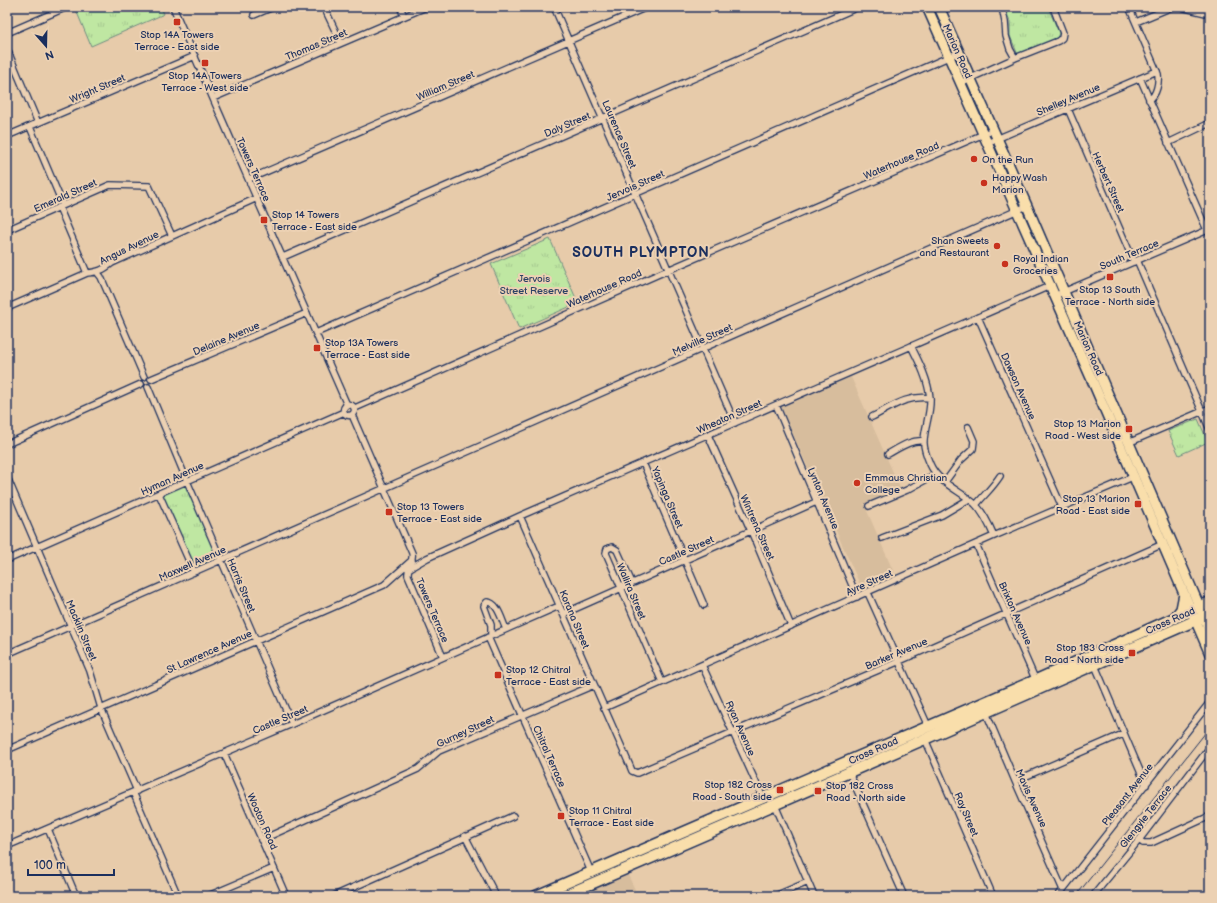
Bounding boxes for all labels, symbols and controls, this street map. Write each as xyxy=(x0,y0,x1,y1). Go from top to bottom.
marker: Stop 14A Towers Terrace - East side xyxy=(172,17,182,27)
street label: Marion Road xyxy=(940,22,975,81)
north arrow xyxy=(26,26,66,66)
street label: Thomas Street xyxy=(284,27,349,63)
place label: Stop 14A Towers Terrace - East side xyxy=(135,29,220,53)
text: N xyxy=(43,47,55,62)
marker: Stop 14A Towers Terrace - West side xyxy=(200,58,210,68)
street label: William Street xyxy=(415,68,476,103)
place label: Stop 14A Towers Terrace - West side xyxy=(162,70,248,94)
street label: Wright Street xyxy=(68,72,127,106)
street label: Shelley Avenue xyxy=(1035,81,1102,119)
street label: Laurence Street xyxy=(599,99,639,170)
street label: Daly Street xyxy=(543,110,592,140)
street label: Towers Terrace xyxy=(234,135,273,203)
street label: Waterhouse Road xyxy=(862,139,941,182)
street label: Herbert Street xyxy=(1089,150,1127,215)
marker: On the Run xyxy=(969,154,979,164)
place label: On the Run xyxy=(982,154,1034,166)
street label: Jervois Street xyxy=(605,168,666,204)
place label: Happy Wash Marion xyxy=(992,172,1048,196)
street label: Emerald Street xyxy=(32,177,99,215)
marker: Happy Wash Marion xyxy=(979,178,989,188)
place label: Stop 14 Towers Terrace - East side xyxy=(272,209,357,233)
marker: Stop 14 Towers Terrace - East side xyxy=(259,215,269,225)
street label: Angus Avenue xyxy=(98,228,161,267)
place label: Shan Sweets and Restaurant xyxy=(920,235,989,259)
street label: South Terrace xyxy=(1098,237,1161,273)
marker: Shan Sweets and Restaurant xyxy=(992,241,1002,251)
district label: SOUTH PLYMPTON xyxy=(572,244,710,261)
place label: Royal Indian Groceries xyxy=(1013,253,1069,277)
marker: Royal Indian Groceries xyxy=(1000,259,1010,269)
street label: Waterhouse Road xyxy=(565,267,644,311)
marker: Stop 13 South Terrace - North side xyxy=(1105,272,1115,282)
park label: Jervois Street Reserve xyxy=(500,273,568,297)
place label: Stop 13 South Terrace - North side xyxy=(1065,284,1155,308)
street label: Delaine Avenue xyxy=(191,319,262,358)
street label: Marion Road xyxy=(1071,319,1106,378)
street label: Melville Street xyxy=(671,321,734,358)
place label: Stop 13A Towers Terrace - East side xyxy=(325,337,410,361)
marker: Stop 13A Towers Terrace - East side xyxy=(312,343,322,353)
street label: Dawson Avenue xyxy=(998,351,1038,422)
street label: Wheaton Street xyxy=(695,397,764,437)
place label: Stop 13 Marion Road - West side xyxy=(1045,418,1121,442)
marker: Stop 13 Marion Road - West side xyxy=(1124,424,1134,434)
street label: Hyman Avenue xyxy=(139,460,206,498)
street label: Yapinga Street xyxy=(648,464,685,530)
street label: Lynton Avenue xyxy=(805,466,841,531)
place label: Emmaus Christian College xyxy=(865,472,948,496)
marker: Emmaus Christian College xyxy=(852,478,862,488)
street label: Wintrena Street xyxy=(737,493,777,562)
place label: Stop 13 Marion Road - East side xyxy=(1056,493,1130,517)
marker: Stop 13 Marion Road - East side xyxy=(1133,499,1143,509)
place label: Stop 13 Towers Terrace - East side xyxy=(397,501,482,525)
marker: Stop 13 Towers Terrace - East side xyxy=(384,507,394,517)
street label: Castle Street xyxy=(657,533,716,568)
street label: Maxwell Avenue xyxy=(157,544,228,584)
street label: Harris Street xyxy=(224,557,258,614)
street label: Wallira Street xyxy=(614,561,648,621)
street label: Ayre Street xyxy=(844,567,895,599)
street label: Towers Terrace xyxy=(413,576,451,645)
street label: Brixton Avenue xyxy=(996,580,1034,647)
street label: Korana Street xyxy=(556,588,592,650)
street label: Macklin Street xyxy=(63,598,99,663)
street label: Cross Road xyxy=(1144,605,1197,637)
street label: St Lawrence Avenue xyxy=(165,628,254,676)
street label: Barker Avenue xyxy=(863,635,929,672)
place label: Stop 183 Cross Road - North side xyxy=(1044,642,1124,666)
marker: Stop 183 Cross Road - North side xyxy=(1127,648,1137,658)
place label: Stop 12 Chitral Terrace - East side xyxy=(506,664,591,688)
marker: Stop 12 Chitral Terrace - East side xyxy=(493,670,503,680)
street label: Ryan Avenue xyxy=(723,699,758,758)
street label: Castle Street xyxy=(251,703,310,737)
street label: Gurney Street xyxy=(435,713,496,750)
street label: Chitral Terrace xyxy=(530,724,568,789)
street label: Cross Road xyxy=(847,735,900,767)
street label: Pleasant Avenue xyxy=(1100,761,1156,828)
street label: Mavis Avenue xyxy=(1013,767,1049,830)
place label: Stop 182 Cross Road - South side xyxy=(692,779,772,803)
place label: Stop 182 Cross Road - North side xyxy=(826,780,906,804)
street label: Glengyle Terrace xyxy=(1117,783,1174,851)
marker: Stop 182 Cross Road - South side xyxy=(775,785,785,795)
marker: Stop 182 Cross Road - North side xyxy=(813,786,823,796)
street label: Wooton Road xyxy=(244,791,280,852)
street label: Ray Street xyxy=(951,791,981,838)
place label: Stop 11 Chitral Terrace - East side xyxy=(569,805,654,829)
marker: Stop 11 Chitral Terrace - East side xyxy=(556,811,566,821)
scale bar xyxy=(28,851,114,877)
text: 100 m xyxy=(34,858,66,873)

